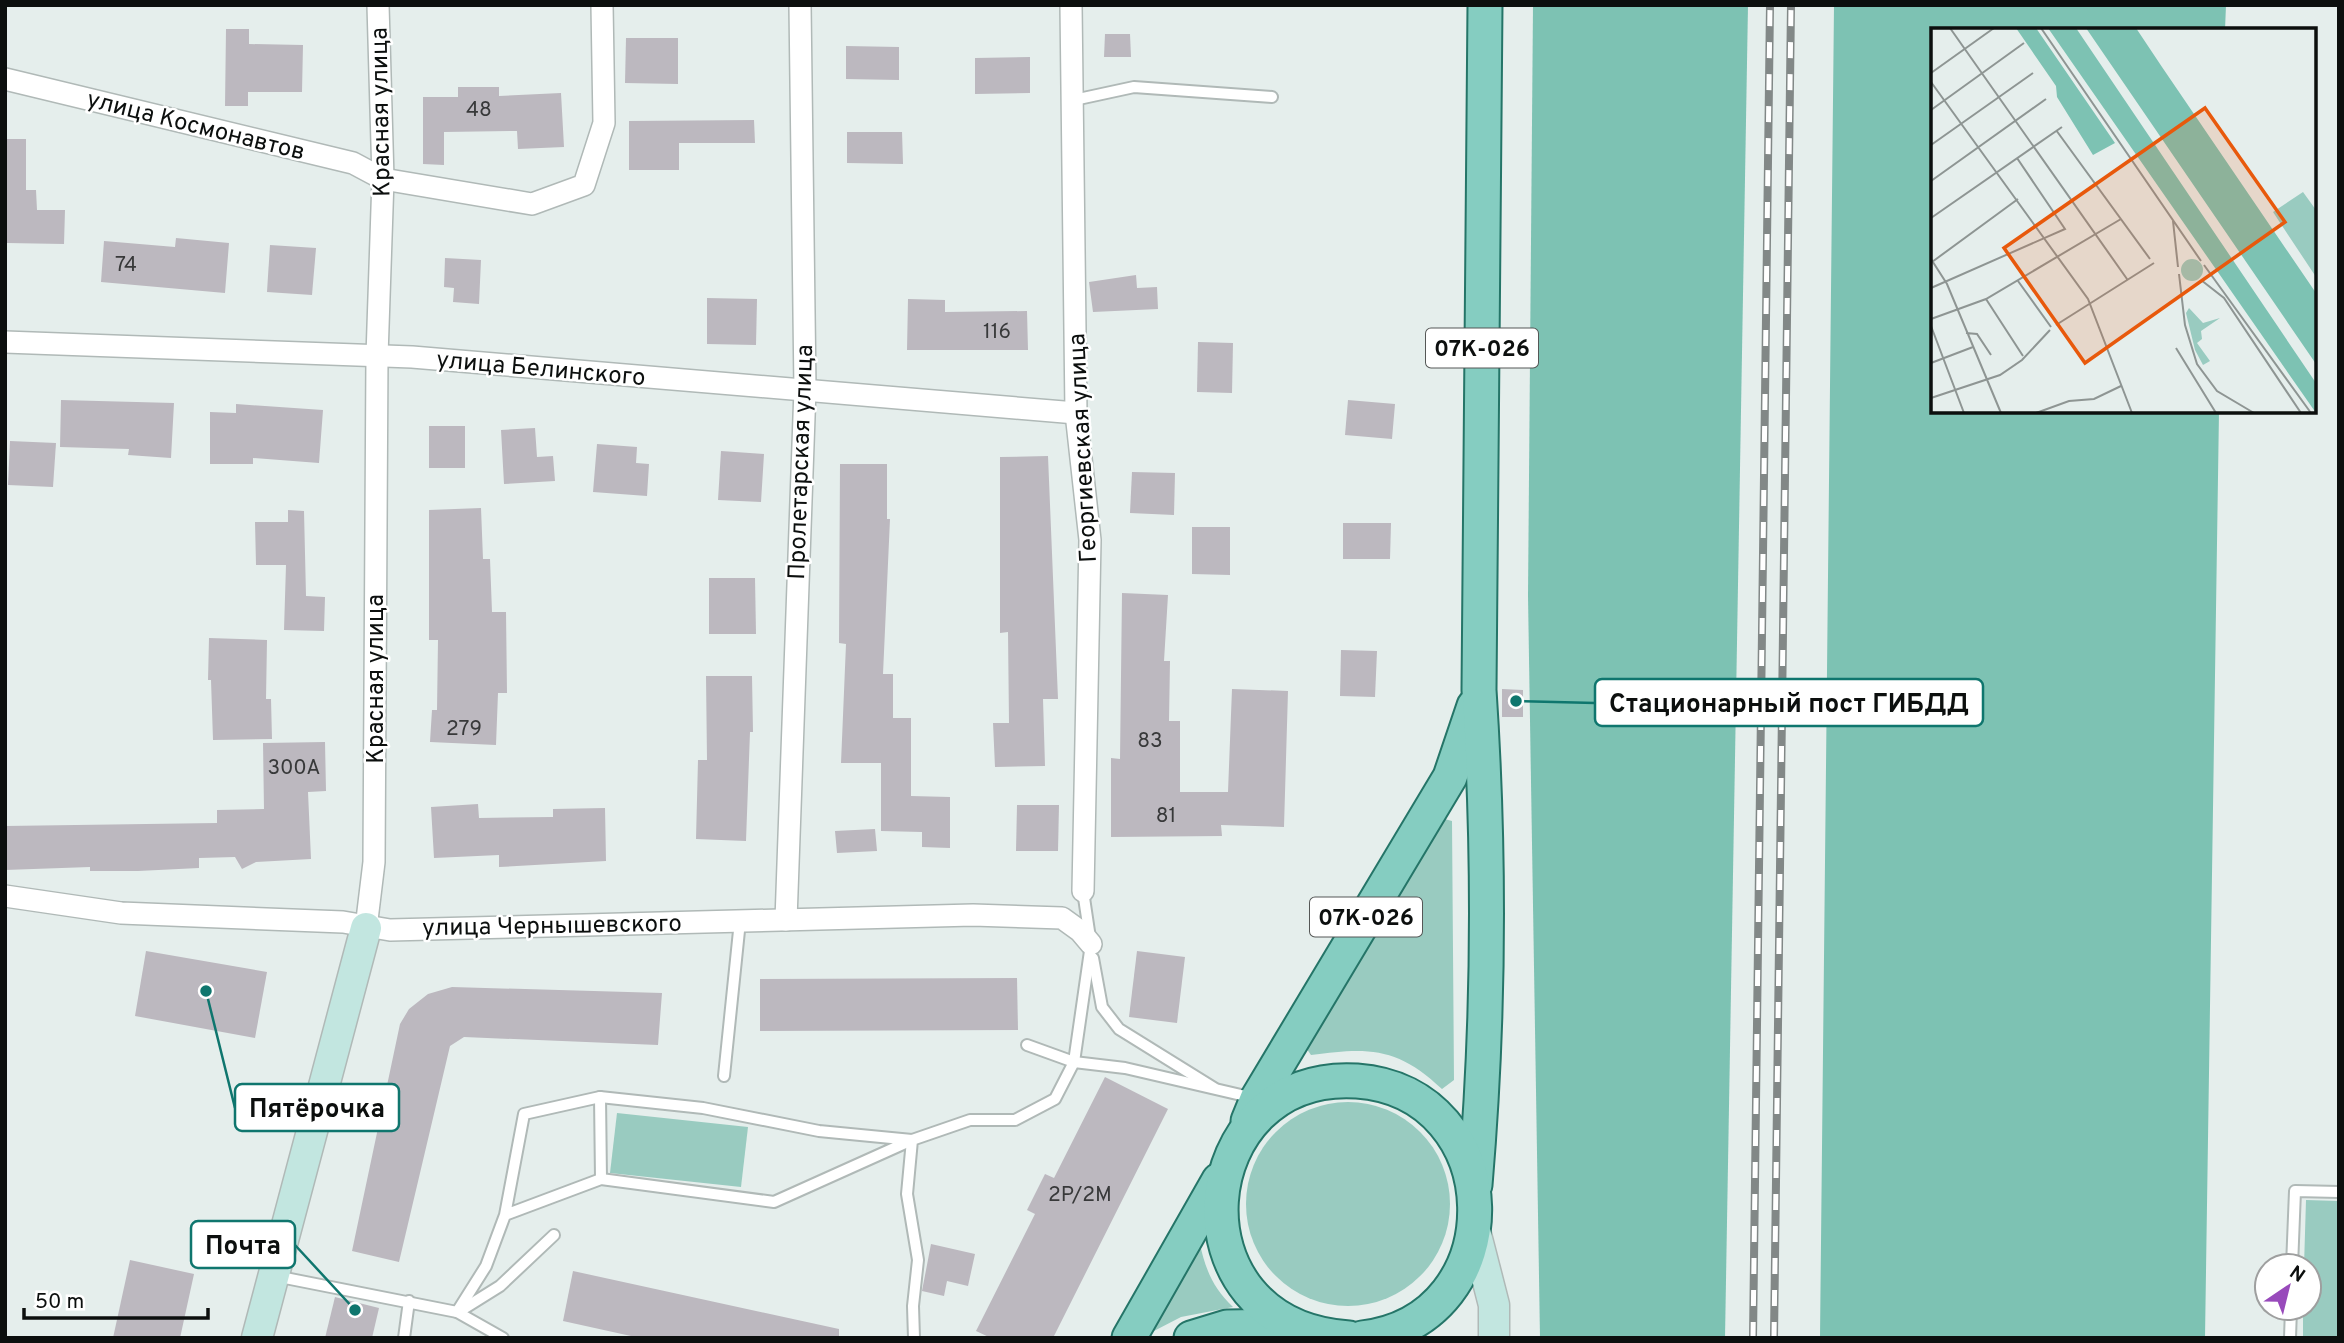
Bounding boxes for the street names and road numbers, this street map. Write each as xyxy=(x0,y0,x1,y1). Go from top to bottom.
street label: Красная улица xyxy=(366,27,398,197)
street label: улица Космонавтов xyxy=(83,85,308,169)
road number: 07К-026 xyxy=(1426,328,1538,368)
street label: Георгиевская улица xyxy=(1063,333,1105,563)
street label: Пролетарская улица xyxy=(783,344,821,580)
street label: улица Белинского xyxy=(435,346,647,394)
street label: Красная улица xyxy=(362,594,392,764)
road number: 07К-026 xyxy=(1310,898,1422,936)
street label: улица Чернышевского xyxy=(422,910,682,944)

